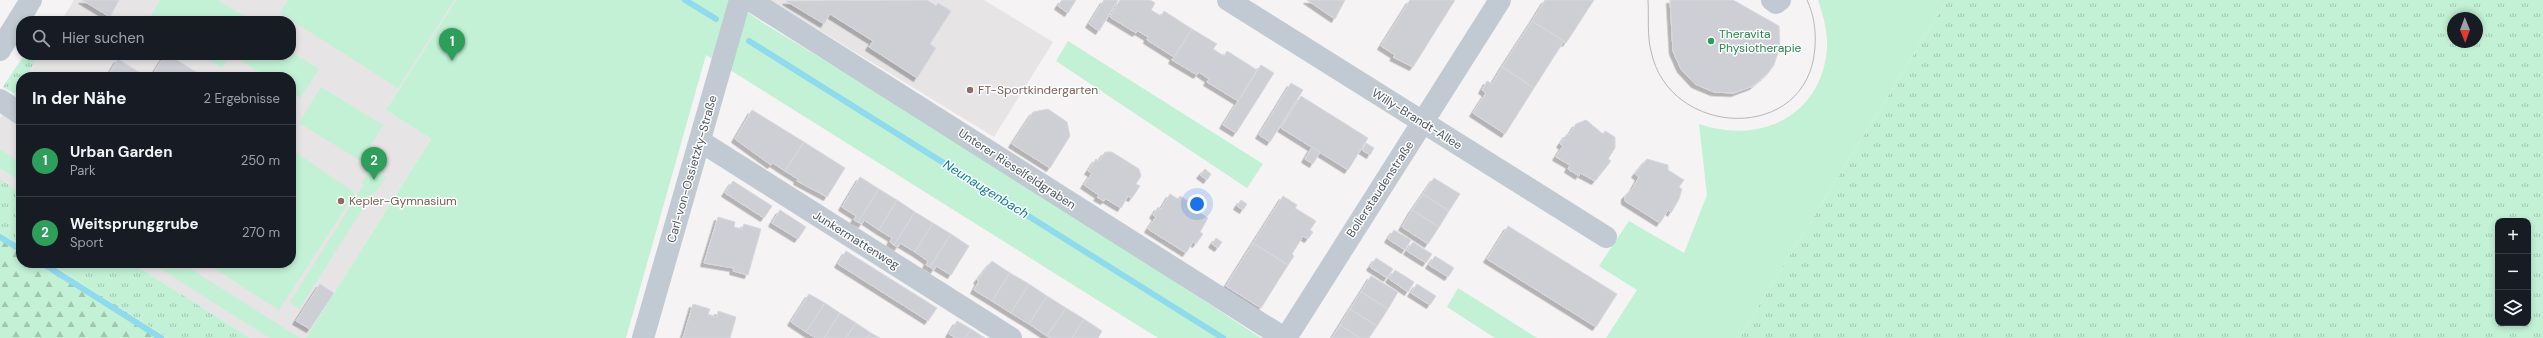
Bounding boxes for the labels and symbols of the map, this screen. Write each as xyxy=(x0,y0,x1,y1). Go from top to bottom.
north arrow xyxy=(2447,12,2483,48)
place label: Theravita Physiotherapie xyxy=(1719,26,1802,56)
pin: 1 xyxy=(439,28,465,61)
marker: Theravita Physiotherapie xyxy=(1706,36,1716,46)
place label: FT-Sportkindergarten xyxy=(978,82,1098,98)
marker: FT-Sportkindergarten xyxy=(965,85,975,95)
street label: Willy-Brandt-Allee xyxy=(1369,85,1465,153)
street label: Carl-von-Ossietzky-Straße xyxy=(663,93,721,245)
street label: Unterer Rieselfeldgraben xyxy=(955,125,1079,213)
street label: Bollerstaudenstraße xyxy=(1343,137,1417,240)
pin: 2 xyxy=(361,147,387,180)
water label: Neunaugenbach xyxy=(940,156,1032,222)
place label: Kepler-Gymnasium xyxy=(349,193,457,209)
your location xyxy=(1187,194,1207,214)
marker: Kepler-Gymnasium xyxy=(336,196,346,206)
street label: Junkermattenweg xyxy=(810,207,902,273)

